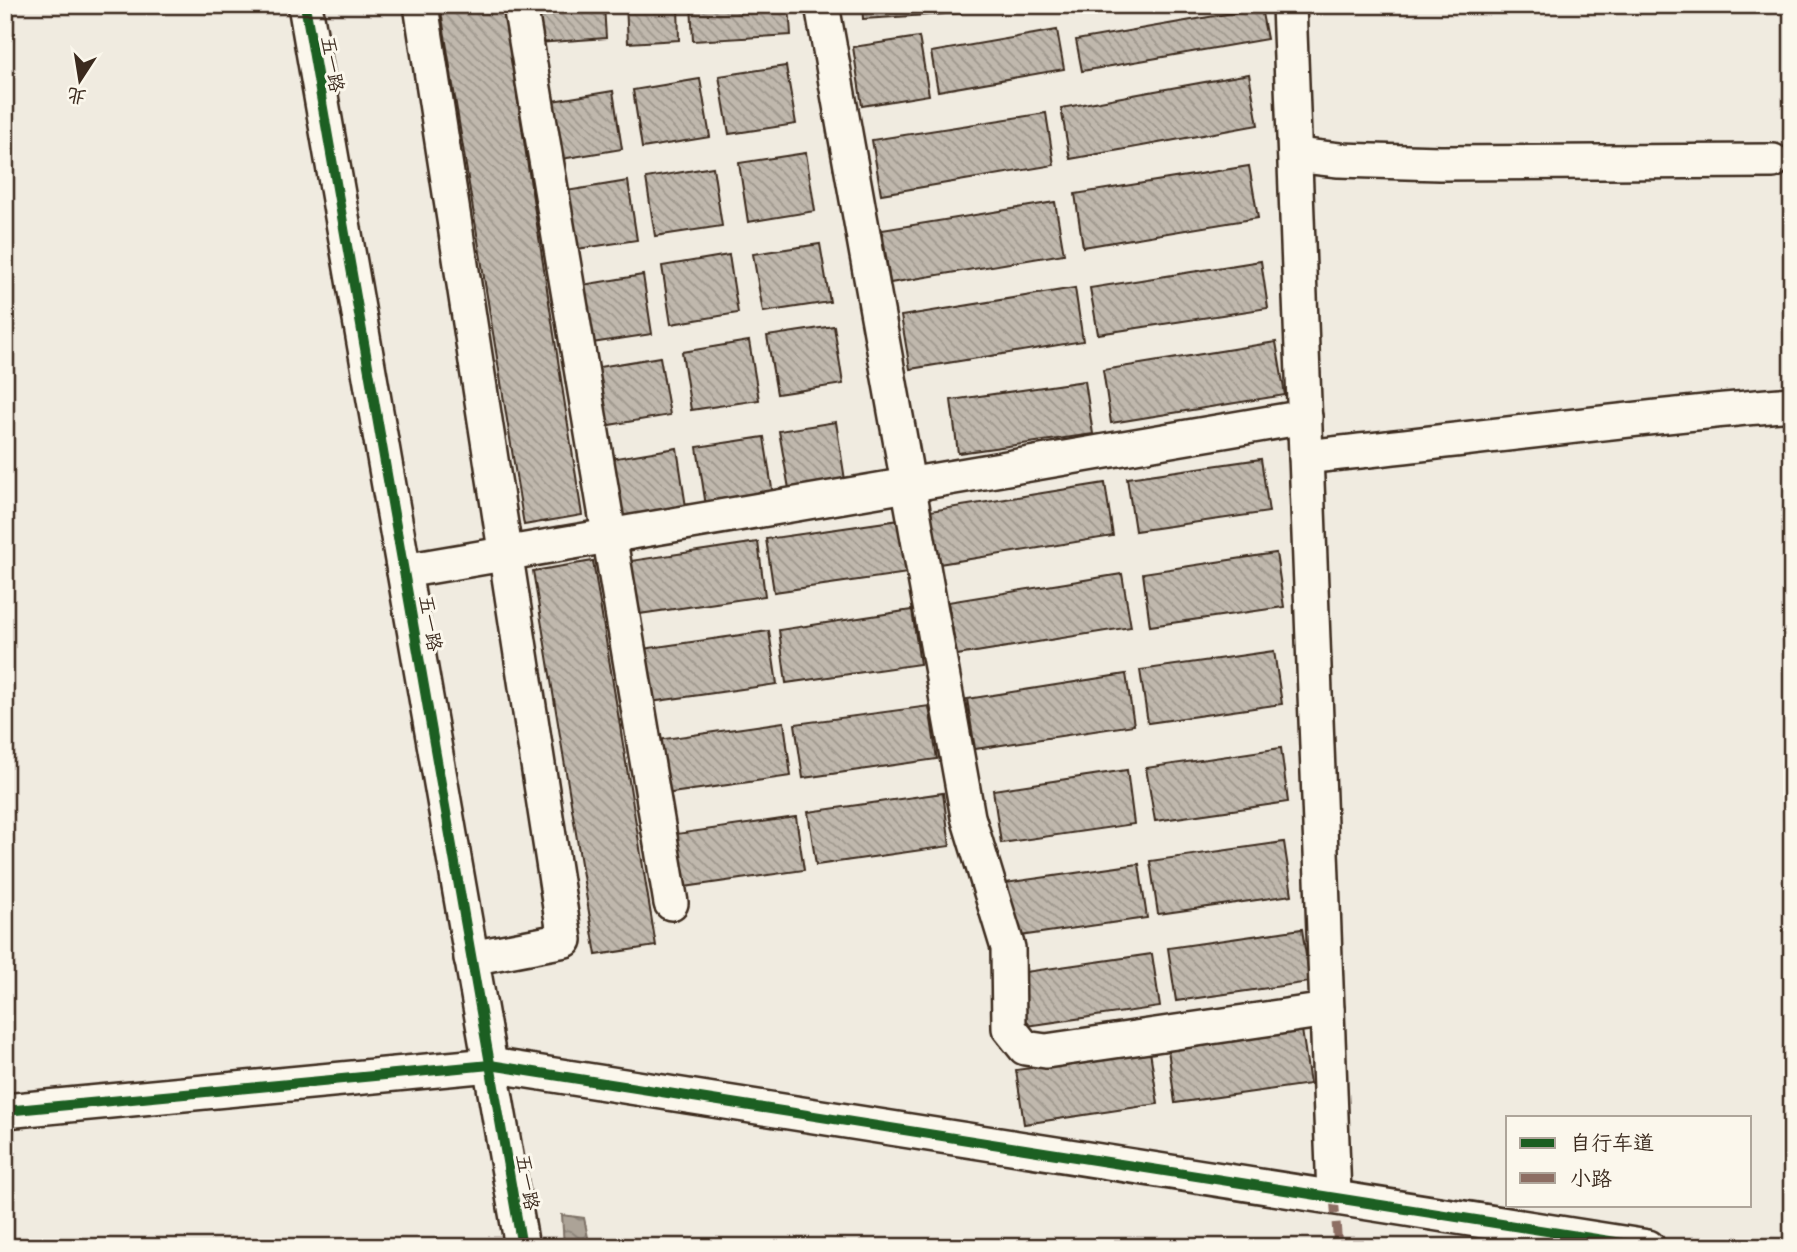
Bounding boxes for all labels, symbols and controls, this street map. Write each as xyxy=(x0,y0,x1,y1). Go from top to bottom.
street label: 五一路 xyxy=(311,34,351,95)
north arrow xyxy=(46,46,116,116)
text: 北 xyxy=(64,78,89,111)
street label: 五一路 xyxy=(409,593,449,654)
legend xyxy=(1506,1116,1752,1206)
text: 自行车道 xyxy=(1570,1128,1654,1161)
street label: 五一路 xyxy=(506,1152,546,1213)
text: 小路 xyxy=(1570,1164,1612,1197)

